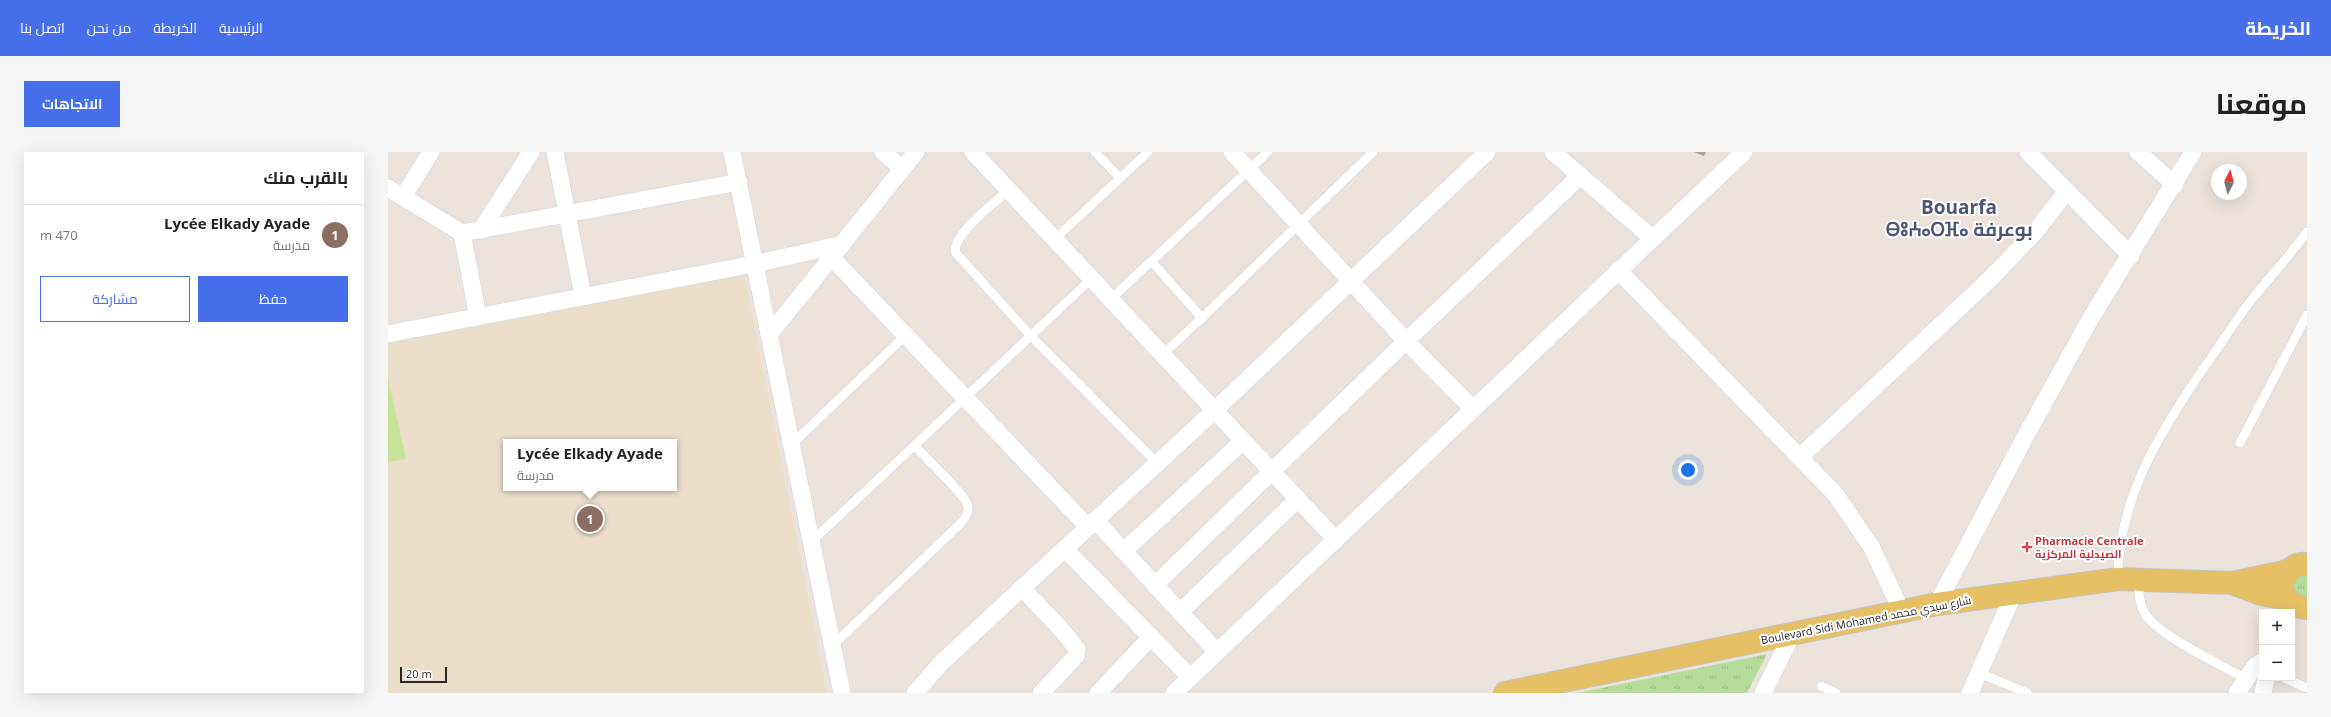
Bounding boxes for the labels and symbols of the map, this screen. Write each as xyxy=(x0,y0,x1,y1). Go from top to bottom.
north arrow xyxy=(2211,164,2247,200)
district label: Bouarfa ⴱⵓⵄⴰⵔⴼⴰ بوعرفة xyxy=(1885,194,2033,242)
your location xyxy=(1678,460,1698,480)
pin: 1 xyxy=(577,504,603,534)
place label: Pharmacie Centrale الصيدلية المركزية xyxy=(2035,533,2144,561)
marker: Pharmacie Centrale الصيدلية المركزية xyxy=(2022,542,2032,552)
street label: Boulevard Sidi Mohamed شارع سيدي محمد xyxy=(1760,592,1973,649)
scale bar xyxy=(400,665,447,684)

